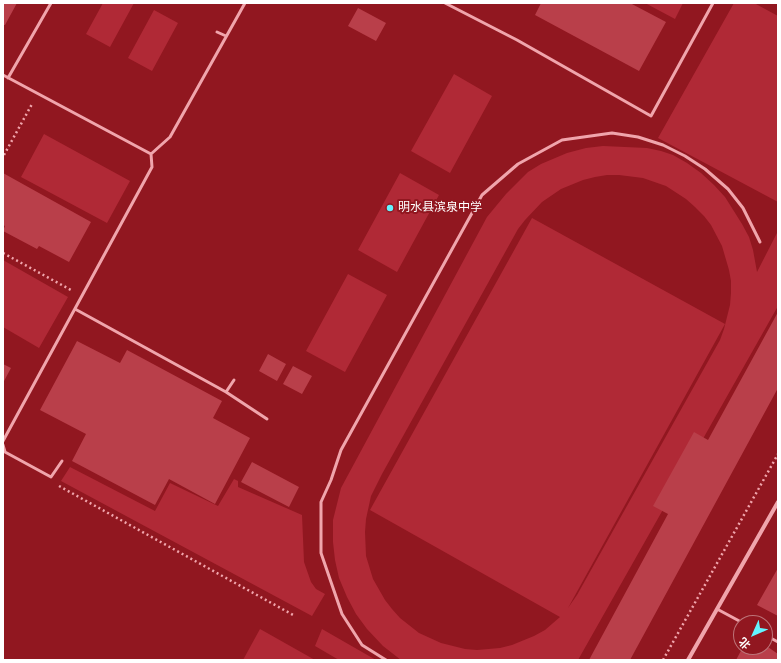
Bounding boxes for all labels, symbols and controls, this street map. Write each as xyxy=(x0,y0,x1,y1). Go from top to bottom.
place label: 明水县滨泉中学 xyxy=(398,201,482,215)
marker: 明水县滨泉中学 xyxy=(385,203,395,213)
north arrow xyxy=(733,615,773,655)
text: 北 xyxy=(736,635,753,652)

